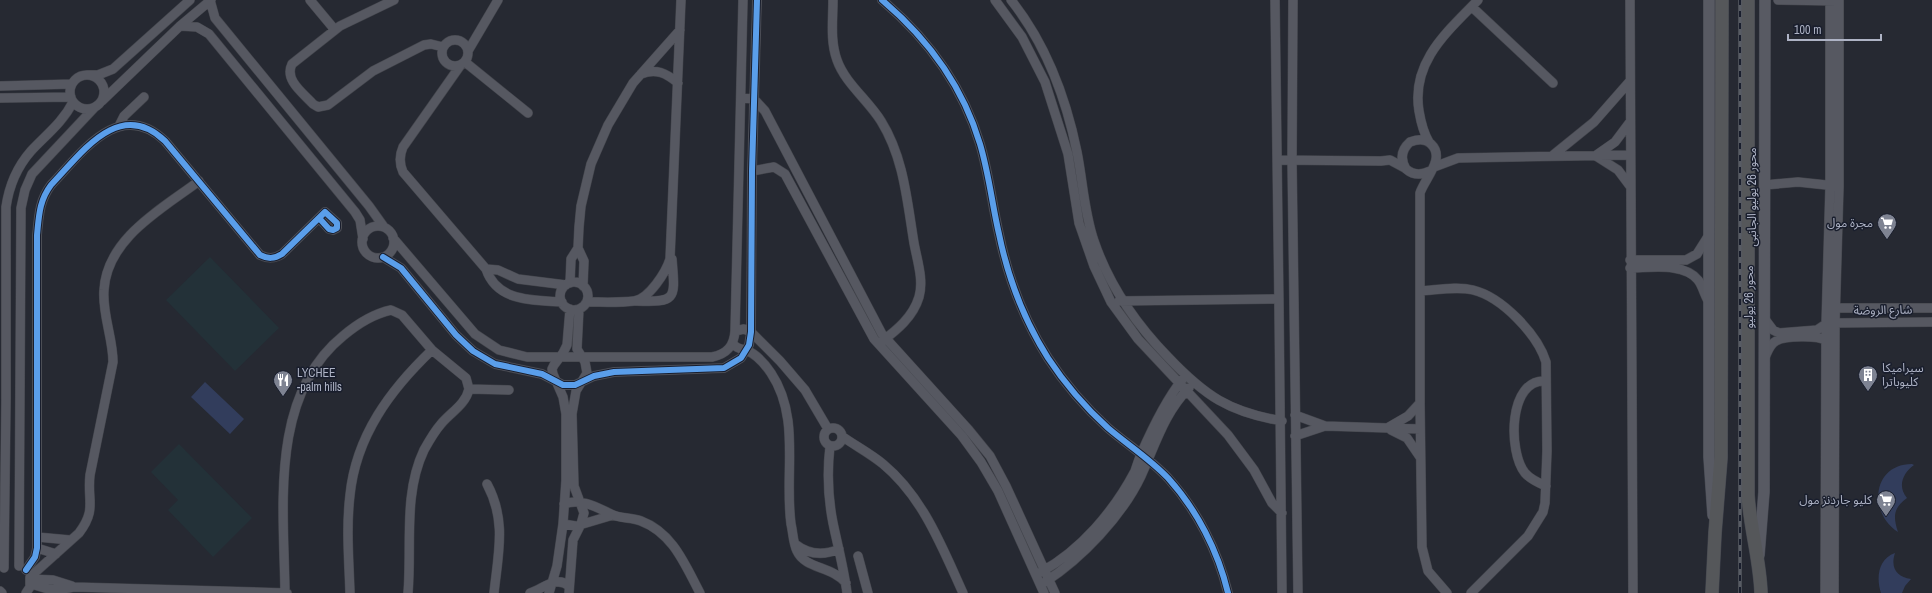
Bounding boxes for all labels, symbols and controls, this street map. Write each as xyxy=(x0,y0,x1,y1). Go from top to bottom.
scale bar xyxy=(1788,16,1881,42)
text: 100 m xyxy=(1794,22,1821,38)
street label: محور 26 يوليو الجانبى xyxy=(1744,148,1760,246)
supermarket icon: مجرة مول xyxy=(1876,212,1898,240)
place label: مجرة مول xyxy=(1827,215,1873,231)
street label: محور 26 يوليو xyxy=(1741,266,1757,328)
street label: شارع الروضة xyxy=(1853,301,1913,320)
place label: سيراميكا كليوباترا xyxy=(1882,360,1924,390)
building icon: سيراميكا كليوباترا xyxy=(1857,364,1879,392)
place label: LYCHEE -palm hills xyxy=(297,365,342,395)
restaurant icon: LYCHEE -palm hills xyxy=(272,369,294,397)
supermarket icon: كليو جاردنز مول xyxy=(1875,489,1897,517)
place label: كليو جاردنز مول xyxy=(1799,492,1873,508)

